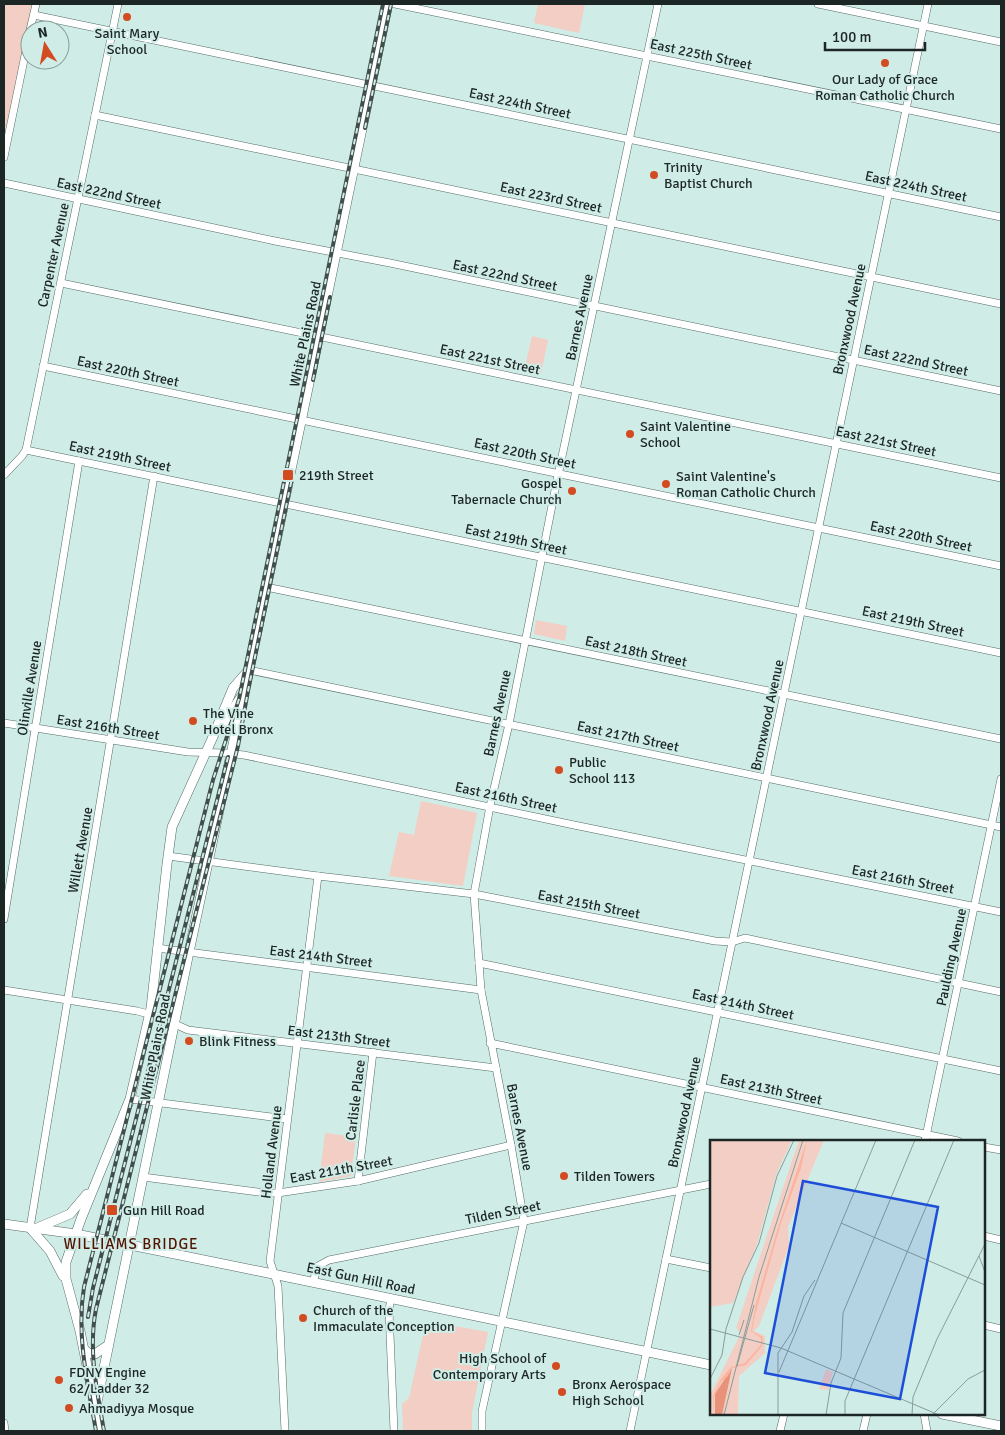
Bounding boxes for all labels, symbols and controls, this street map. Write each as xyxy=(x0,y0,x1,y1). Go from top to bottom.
marker: Saint Mary School xyxy=(121,11,133,23)
north arrow xyxy=(20,20,70,70)
scale bar xyxy=(825,20,925,52)
text: N xyxy=(36,23,49,42)
place label: Saint Mary School xyxy=(95,25,160,58)
text: 100 m xyxy=(832,28,872,46)
street label: East 225th Street xyxy=(648,35,754,74)
marker: Our Lady of Grace Roman Catholic Church xyxy=(879,57,891,69)
place label: Our Lady of Grace Roman Catholic Church xyxy=(815,71,955,104)
street label: East 224th Street xyxy=(467,84,573,123)
place label: Trinity Baptist Church xyxy=(664,159,753,192)
street label: East 224th Street xyxy=(863,167,969,206)
marker: Trinity Baptist Church xyxy=(648,169,660,181)
street label: East 222nd Street xyxy=(55,174,163,213)
street label: East 223rd Street xyxy=(498,178,603,217)
street label: Carpenter Avenue xyxy=(34,201,73,309)
street label: East 222nd Street xyxy=(451,256,559,295)
street label: Bronxwood Avenue xyxy=(829,262,870,376)
street label: Barnes Avenue xyxy=(562,272,597,362)
street label: White Plains Road xyxy=(286,280,325,389)
street label: East 221st Street xyxy=(438,341,542,378)
street label: East 222nd Street xyxy=(862,341,970,380)
street label: East 220th Street xyxy=(75,352,181,391)
place label: Saint Valentine School xyxy=(640,418,731,451)
street label: East 221st Street xyxy=(834,423,938,460)
marker: Saint Valentine School xyxy=(624,428,636,440)
street label: East 220th Street xyxy=(472,434,578,473)
street label: East 219th Street xyxy=(67,437,173,476)
place label: 219th Street xyxy=(299,467,374,484)
marker: 219th Street xyxy=(281,468,295,482)
place label: Saint Valentine's Roman Catholic Church xyxy=(676,468,816,501)
place label: Gospel Tabernacle Church xyxy=(451,475,562,508)
marker: Saint Valentine's Roman Catholic Church xyxy=(660,478,672,490)
marker: Gospel Tabernacle Church xyxy=(566,485,578,497)
street label: East 220th Street xyxy=(868,517,974,556)
street label: East 219th Street xyxy=(463,520,569,559)
street label: East 219th Street xyxy=(860,602,966,641)
street label: East 218th Street xyxy=(583,632,689,671)
street label: Olinville Avenue xyxy=(14,639,45,737)
street label: Bronxwood Avenue xyxy=(747,658,788,772)
street label: Barnes Avenue xyxy=(480,668,515,758)
place label: The Vine Hotel Bronx xyxy=(203,705,274,738)
street label: East 216th Street xyxy=(55,711,161,744)
marker: The Vine Hotel Bronx xyxy=(187,715,199,727)
street label: East 217th Street xyxy=(575,717,681,756)
place label: Public School 113 xyxy=(569,754,635,787)
marker: Public School 113 xyxy=(553,764,565,776)
street label: East 216th Street xyxy=(453,778,559,817)
street label: Willett Avenue xyxy=(65,806,96,895)
street label: East 216th Street xyxy=(850,861,956,898)
street label: East 215th Street xyxy=(536,886,642,923)
street label: Paulding Avenue xyxy=(933,907,970,1008)
street label: East 214th Street xyxy=(268,942,374,971)
street label: East 214th Street xyxy=(690,985,796,1024)
street label: White Plains Road xyxy=(137,993,174,1102)
street label: East 213th Street xyxy=(286,1022,392,1051)
place label: Blink Fitness xyxy=(199,1033,276,1050)
marker: Blink Fitness xyxy=(183,1035,195,1047)
street label: Bronxwood Avenue xyxy=(664,1055,705,1169)
street label: Carlisle Place xyxy=(342,1059,369,1141)
street label: East 213th Street xyxy=(718,1070,824,1109)
street label: Barnes Avenue xyxy=(503,1082,536,1172)
street label: Holland Avenue xyxy=(257,1104,286,1200)
inset map xyxy=(710,1140,985,1415)
street label: East 211th Street xyxy=(289,1152,394,1187)
place label: Tilden Towers xyxy=(574,1168,655,1185)
marker: Tilden Towers xyxy=(558,1170,570,1182)
street label: Tilden Street xyxy=(464,1197,542,1228)
place label: Gun Hill Road xyxy=(123,1202,205,1219)
marker: Gun Hill Road xyxy=(105,1203,119,1217)
district label: WILLIAMS BRIDGE xyxy=(63,1235,199,1253)
street label: East Gun Hill Road xyxy=(305,1259,417,1298)
place label: Church of the Immaculate Conception xyxy=(313,1302,455,1335)
marker: Church of the Immaculate Conception xyxy=(297,1312,309,1324)
place label: High School of Contemporary Arts xyxy=(433,1350,547,1383)
marker: High School of Contemporary Arts xyxy=(550,1360,562,1372)
place label: FDNY Engine 62/Ladder 32 xyxy=(69,1364,149,1397)
marker: FDNY Engine 62/Ladder 32 xyxy=(53,1374,65,1386)
place label: Bronx Aerospace High School xyxy=(572,1376,671,1409)
marker: Bronx Aerospace High School xyxy=(556,1386,568,1398)
place label: Ahmadiyya Mosque xyxy=(79,1400,194,1417)
marker: Ahmadiyya Mosque xyxy=(63,1402,75,1414)

